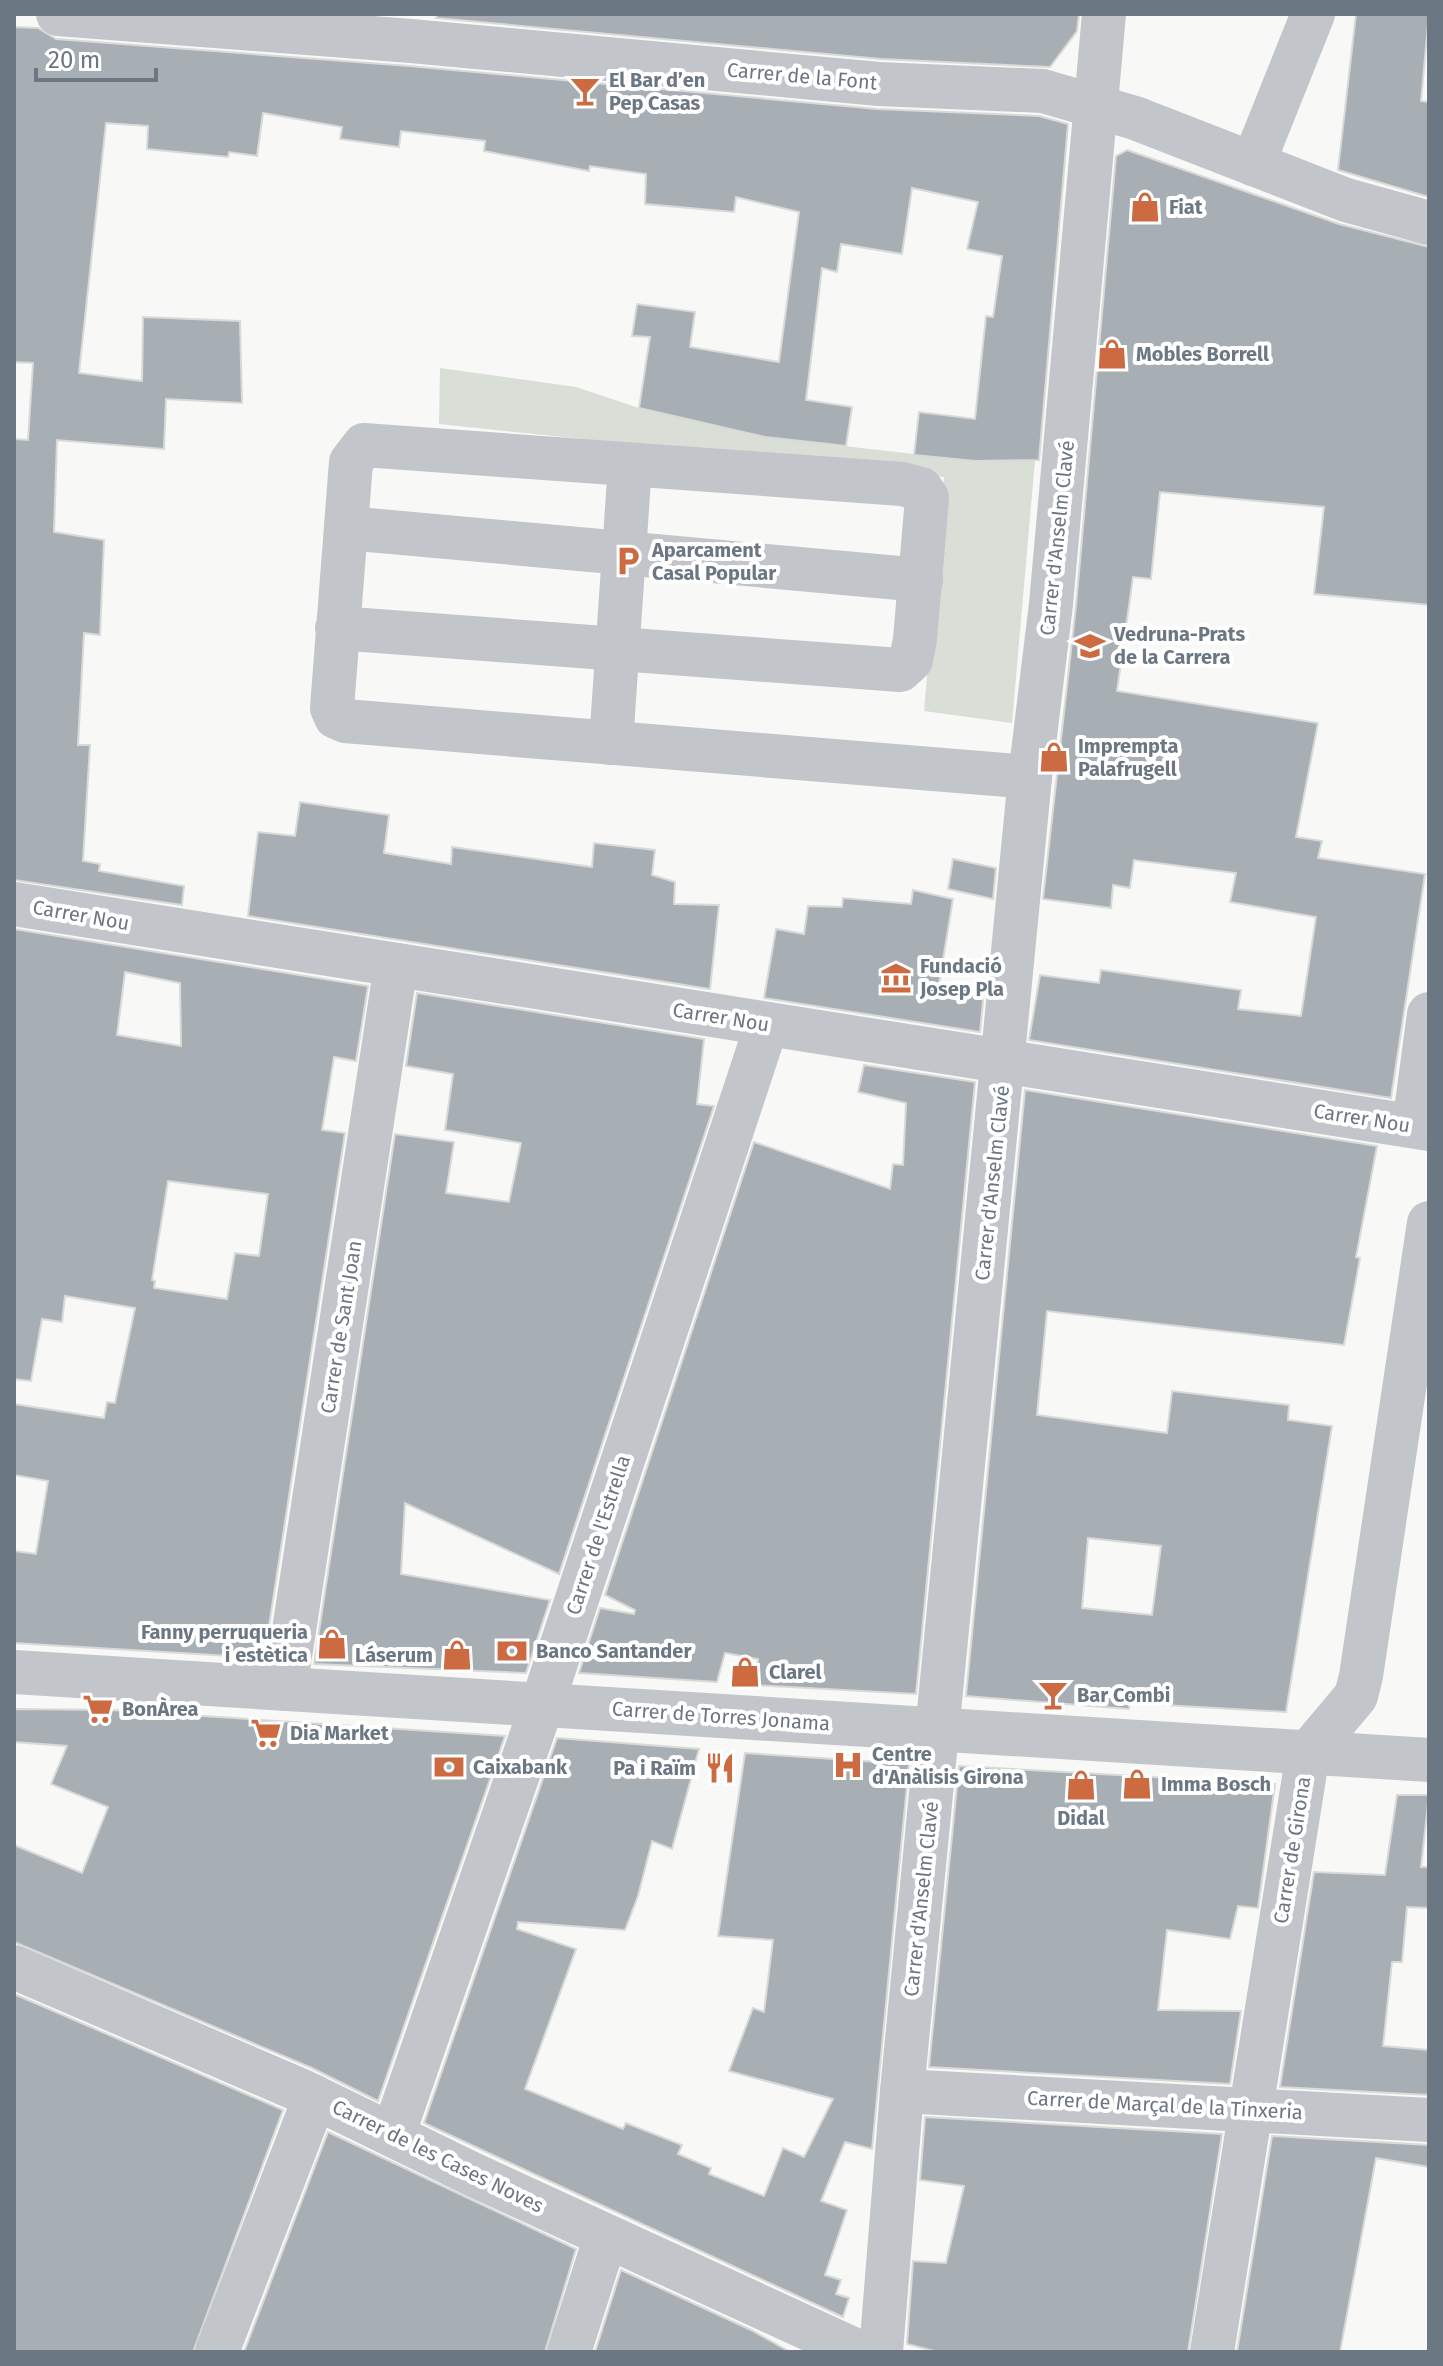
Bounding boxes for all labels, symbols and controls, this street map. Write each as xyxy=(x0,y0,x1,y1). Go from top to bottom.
scale bar xyxy=(36,32,156,82)
text: 20 m xyxy=(48,46,100,74)
street label: Carrer de la Font xyxy=(726,57,879,95)
place label: El Bar d’en Pep Casas xyxy=(609,68,705,115)
bar icon: El Bar d’en Pep Casas xyxy=(568,74,602,108)
shop icon: Fiat xyxy=(1128,190,1162,224)
place label: Fiat xyxy=(1169,195,1203,219)
shop icon: Mobles Borrell xyxy=(1095,337,1129,371)
place label: Mobles Borrell xyxy=(1136,342,1269,366)
street label: Carrer d'Anselm Clavé xyxy=(1035,439,1079,637)
place label: Aparcament Casal Popular xyxy=(651,538,777,585)
parking icon: Aparcament Casal Popular xyxy=(611,544,645,578)
place label: Vedruna-Prats de la Carrera xyxy=(1113,622,1245,669)
school or university icon: Vedruna-Prats de la Carrera xyxy=(1073,629,1107,663)
place label: Imprempta Palafrugell xyxy=(1078,734,1178,781)
shop icon: Imprempta Palafrugell xyxy=(1037,740,1071,774)
street label: Carrer Nou xyxy=(31,895,131,935)
place label: Fundació Josep Pla xyxy=(919,954,1004,1001)
museum icon: Fundació Josep Pla xyxy=(879,961,913,995)
street label: Carrer Nou xyxy=(671,998,771,1036)
street label: Carrer d'Anselm Clavé xyxy=(970,1084,1014,1282)
street label: Carrer Nou xyxy=(1312,1099,1412,1137)
street label: Carrer de Sant Joan xyxy=(315,1239,367,1415)
street label: Carrer de l'Estrella xyxy=(561,1452,635,1618)
place label: Fanny perruqueria i estètica xyxy=(141,1620,308,1667)
shop icon: Fanny perruqueria i estètica xyxy=(315,1627,349,1661)
bank icon: Banco Santander xyxy=(495,1634,529,1668)
shop icon: Láserum xyxy=(440,1638,474,1672)
place label: Banco Santander xyxy=(536,1639,692,1663)
place label: Láserum xyxy=(355,1643,433,1667)
shop icon: Clarel xyxy=(728,1655,762,1689)
place label: Clarel xyxy=(769,1660,822,1684)
bar icon: Bar Combi xyxy=(1036,1678,1070,1712)
place label: Bar Combi xyxy=(1077,1683,1170,1707)
supermarket icon: BonÀrea xyxy=(81,1692,115,1726)
place label: BonÀrea xyxy=(122,1696,199,1721)
street label: Carrer de Torres Jonama xyxy=(611,1696,831,1736)
supermarket icon: Dia Market xyxy=(249,1716,283,1750)
place label: Dia Market xyxy=(290,1721,389,1745)
place label: Centre d'Anàlisis Girona xyxy=(872,1742,1024,1789)
hospital icon: Centre d'Anàlisis Girona xyxy=(831,1748,865,1782)
bank icon: Caixabank xyxy=(432,1750,466,1784)
restaurant icon: Pa i Raïm xyxy=(703,1751,737,1785)
place label: Caixabank xyxy=(473,1755,568,1779)
place label: Pa i Raïm xyxy=(613,1756,696,1780)
shop icon: Imma Bosch xyxy=(1120,1767,1154,1801)
shop icon: Didal xyxy=(1064,1768,1098,1802)
place label: Imma Bosch xyxy=(1161,1772,1271,1796)
street label: Carrer de Girona xyxy=(1269,1775,1315,1925)
street label: Carrer d'Anselm Clavé xyxy=(899,1800,943,1998)
place label: Didal xyxy=(1057,1806,1105,1830)
street label: Carrer de Marçal de la Tinxeria xyxy=(1026,2086,1303,2125)
street label: Carrer de les Cases Noves xyxy=(329,2094,547,2218)

